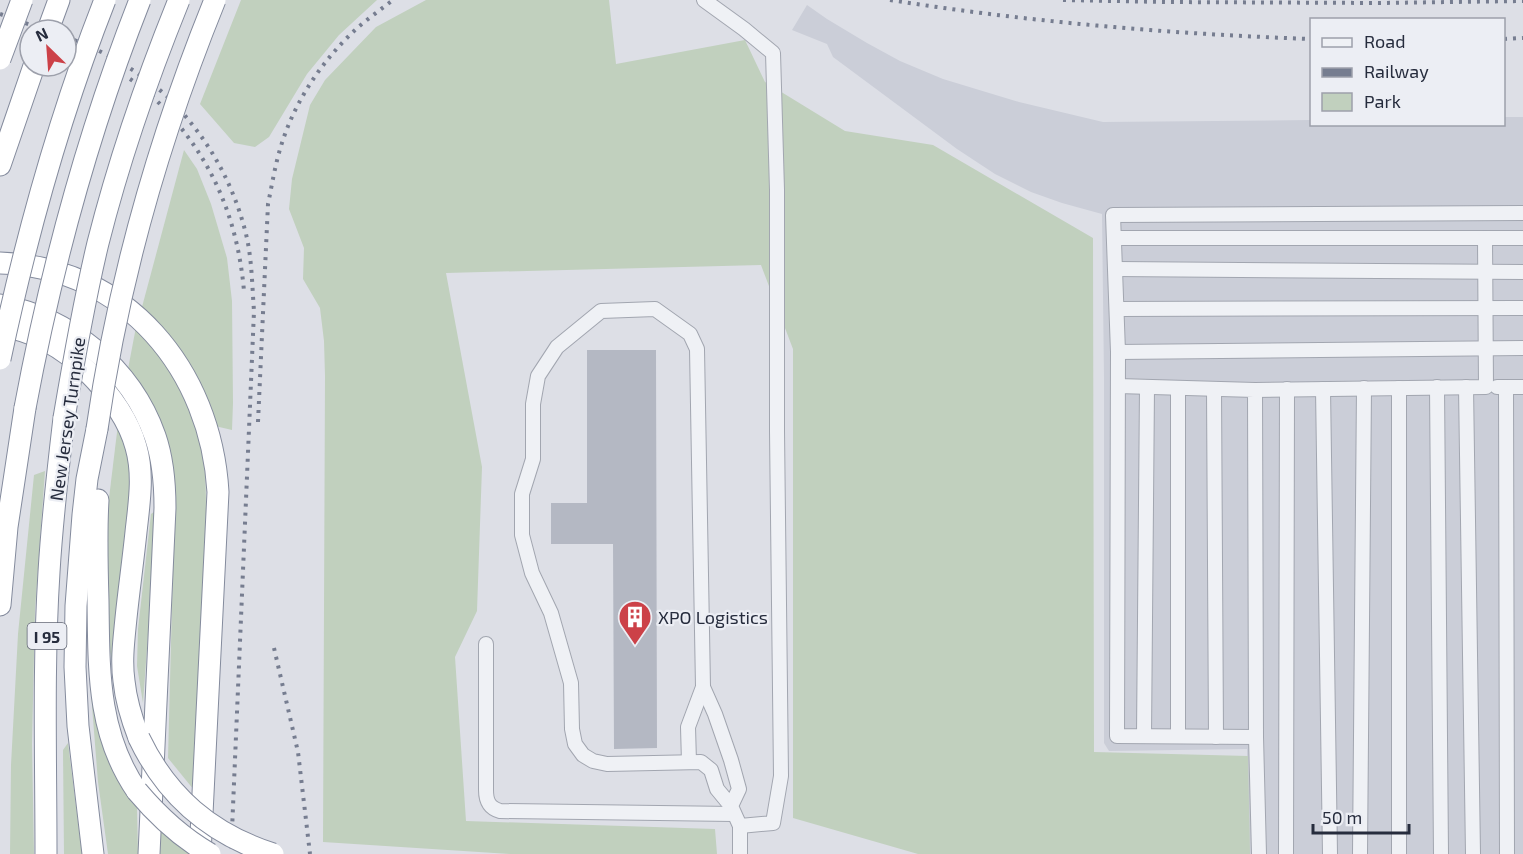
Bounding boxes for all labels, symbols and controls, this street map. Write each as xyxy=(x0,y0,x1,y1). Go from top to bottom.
north arrow xyxy=(18,18,78,78)
legend xyxy=(1310,18,1505,126)
text: N xyxy=(32,23,51,45)
text: Road xyxy=(1364,30,1405,52)
text: Railway xyxy=(1364,60,1429,82)
text: Park xyxy=(1364,90,1401,112)
street label: New Jersey Turnpike xyxy=(45,336,89,502)
building icon: XPO Logistics xyxy=(617,599,653,646)
place label: XPO Logistics xyxy=(658,606,768,628)
road number: I 95 xyxy=(28,623,66,649)
scale bar xyxy=(1313,797,1409,835)
text: 50 m xyxy=(1322,806,1362,828)

